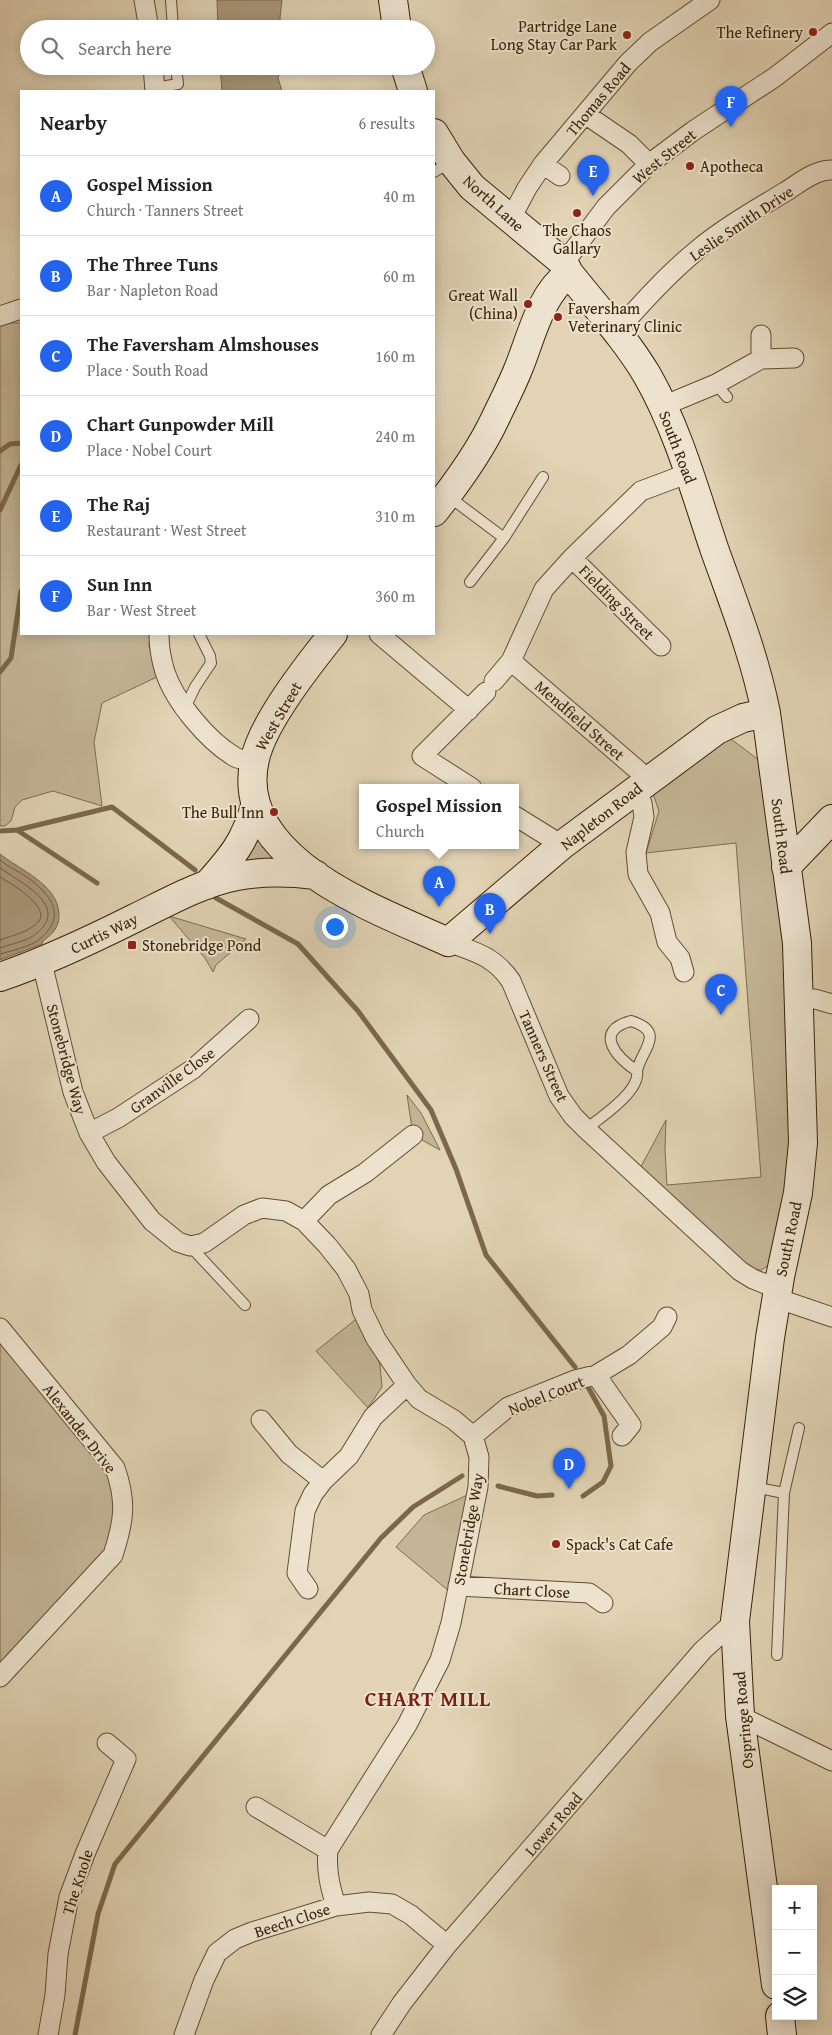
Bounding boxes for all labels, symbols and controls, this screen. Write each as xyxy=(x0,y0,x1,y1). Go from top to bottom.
place label: Partridge Lane Long Stay Car Park xyxy=(491,14,618,56)
search box xyxy=(20,20,435,75)
place label: The Refinery xyxy=(717,20,803,44)
marker: The Refinery xyxy=(807,26,819,38)
marker: Partridge Lane Long Stay Car Park xyxy=(621,29,633,41)
icon: search xyxy=(38,34,66,62)
text: Search here xyxy=(78,34,172,62)
street label: Thomas Road xyxy=(560,56,636,141)
pin: F xyxy=(715,86,747,127)
text: Nearby xyxy=(40,107,107,138)
text: 6 results xyxy=(358,111,415,135)
street label: West Street xyxy=(627,122,702,189)
place label: Apotheca xyxy=(700,154,764,178)
pin: E xyxy=(577,155,609,196)
marker: Apotheca xyxy=(684,160,696,172)
street label: North Lane xyxy=(458,169,530,237)
text: Gospel Mission xyxy=(87,170,213,198)
street label: Leslie Smith Drive xyxy=(684,179,798,267)
text: A xyxy=(51,184,61,208)
text: 40 m xyxy=(383,184,415,208)
text: Church · Tanners Street xyxy=(87,198,244,222)
marker: The Chaos Gallary xyxy=(571,207,583,219)
place label: The Chaos Gallary xyxy=(543,218,611,260)
text: The Three Tuns xyxy=(87,250,218,278)
text: B xyxy=(51,264,61,288)
text: 60 m xyxy=(383,264,415,288)
text: Bar · Napleton Road xyxy=(87,278,218,302)
place label: Great Wall (China) xyxy=(448,283,519,325)
place label: Faversham Veterinary Clinic xyxy=(568,296,682,338)
marker: Great Wall (China) xyxy=(522,298,534,310)
marker: Faversham Veterinary Clinic xyxy=(552,311,564,323)
text: The Faversham Almshouses xyxy=(87,330,319,358)
text: C xyxy=(51,344,61,368)
text: 160 m xyxy=(375,344,415,368)
text: Place · South Road xyxy=(87,358,208,382)
street label: South Road xyxy=(653,407,703,487)
text: Chart Gunpowder Mill xyxy=(87,410,274,438)
text: D xyxy=(51,424,61,448)
text: 240 m xyxy=(375,424,415,448)
text: Place · Nobel Court xyxy=(87,438,212,462)
text: The Raj xyxy=(87,490,150,518)
text: E xyxy=(52,504,60,528)
text: 310 m xyxy=(375,504,415,528)
text: Restaurant · West Street xyxy=(87,518,247,542)
street label: Fielding Street xyxy=(574,559,660,645)
text: Sun Inn xyxy=(87,570,152,598)
text: F xyxy=(52,584,60,608)
text: 360 m xyxy=(375,584,415,608)
text: Bar · West Street xyxy=(87,598,196,622)
street label: Mendfield Street xyxy=(530,674,631,766)
street label: West Street xyxy=(248,677,308,755)
street label: Napleton Road xyxy=(555,776,648,856)
popup xyxy=(359,784,519,849)
text: Gospel Mission xyxy=(376,791,502,819)
street label: South Road xyxy=(765,797,799,876)
place label: The Bull Inn xyxy=(182,800,264,824)
marker: The Bull Inn xyxy=(268,806,280,818)
text: Church xyxy=(376,819,425,843)
pin: A xyxy=(423,866,455,907)
pin: B xyxy=(474,893,506,934)
street label: Curtis Way xyxy=(66,906,142,960)
your location xyxy=(322,914,348,940)
place label: Stonebridge Pond xyxy=(142,933,262,957)
marker: Stonebridge Pond xyxy=(126,939,138,951)
pin: C xyxy=(705,974,737,1015)
street label: Stonebridge Way xyxy=(41,1001,93,1117)
street label: Tanners Street xyxy=(513,1006,575,1106)
street label: Granville Close xyxy=(124,1041,220,1119)
street label: South Road xyxy=(768,1199,808,1279)
street label: Nobel Court xyxy=(504,1369,588,1421)
street label: Alexander Drive xyxy=(37,1378,123,1478)
pin: D xyxy=(553,1448,585,1489)
street label: Stonebridge Way xyxy=(446,1471,490,1587)
place label: Spack's Cat Cafe xyxy=(566,1532,673,1556)
marker: Spack's Cat Cafe xyxy=(550,1538,562,1550)
street label: Chart Close xyxy=(493,1576,571,1604)
street label: Ospringe Road xyxy=(727,1670,759,1769)
district label: CHART MILL xyxy=(365,1683,491,1714)
street label: Lower Road xyxy=(518,1786,588,1861)
street label: The Knole xyxy=(55,1846,99,1918)
map controls xyxy=(772,1885,817,2020)
button: + xyxy=(772,1885,817,1930)
street label: Beech Close xyxy=(251,1896,333,1944)
button: − xyxy=(772,1930,817,1975)
button: layers xyxy=(772,1975,817,2020)

